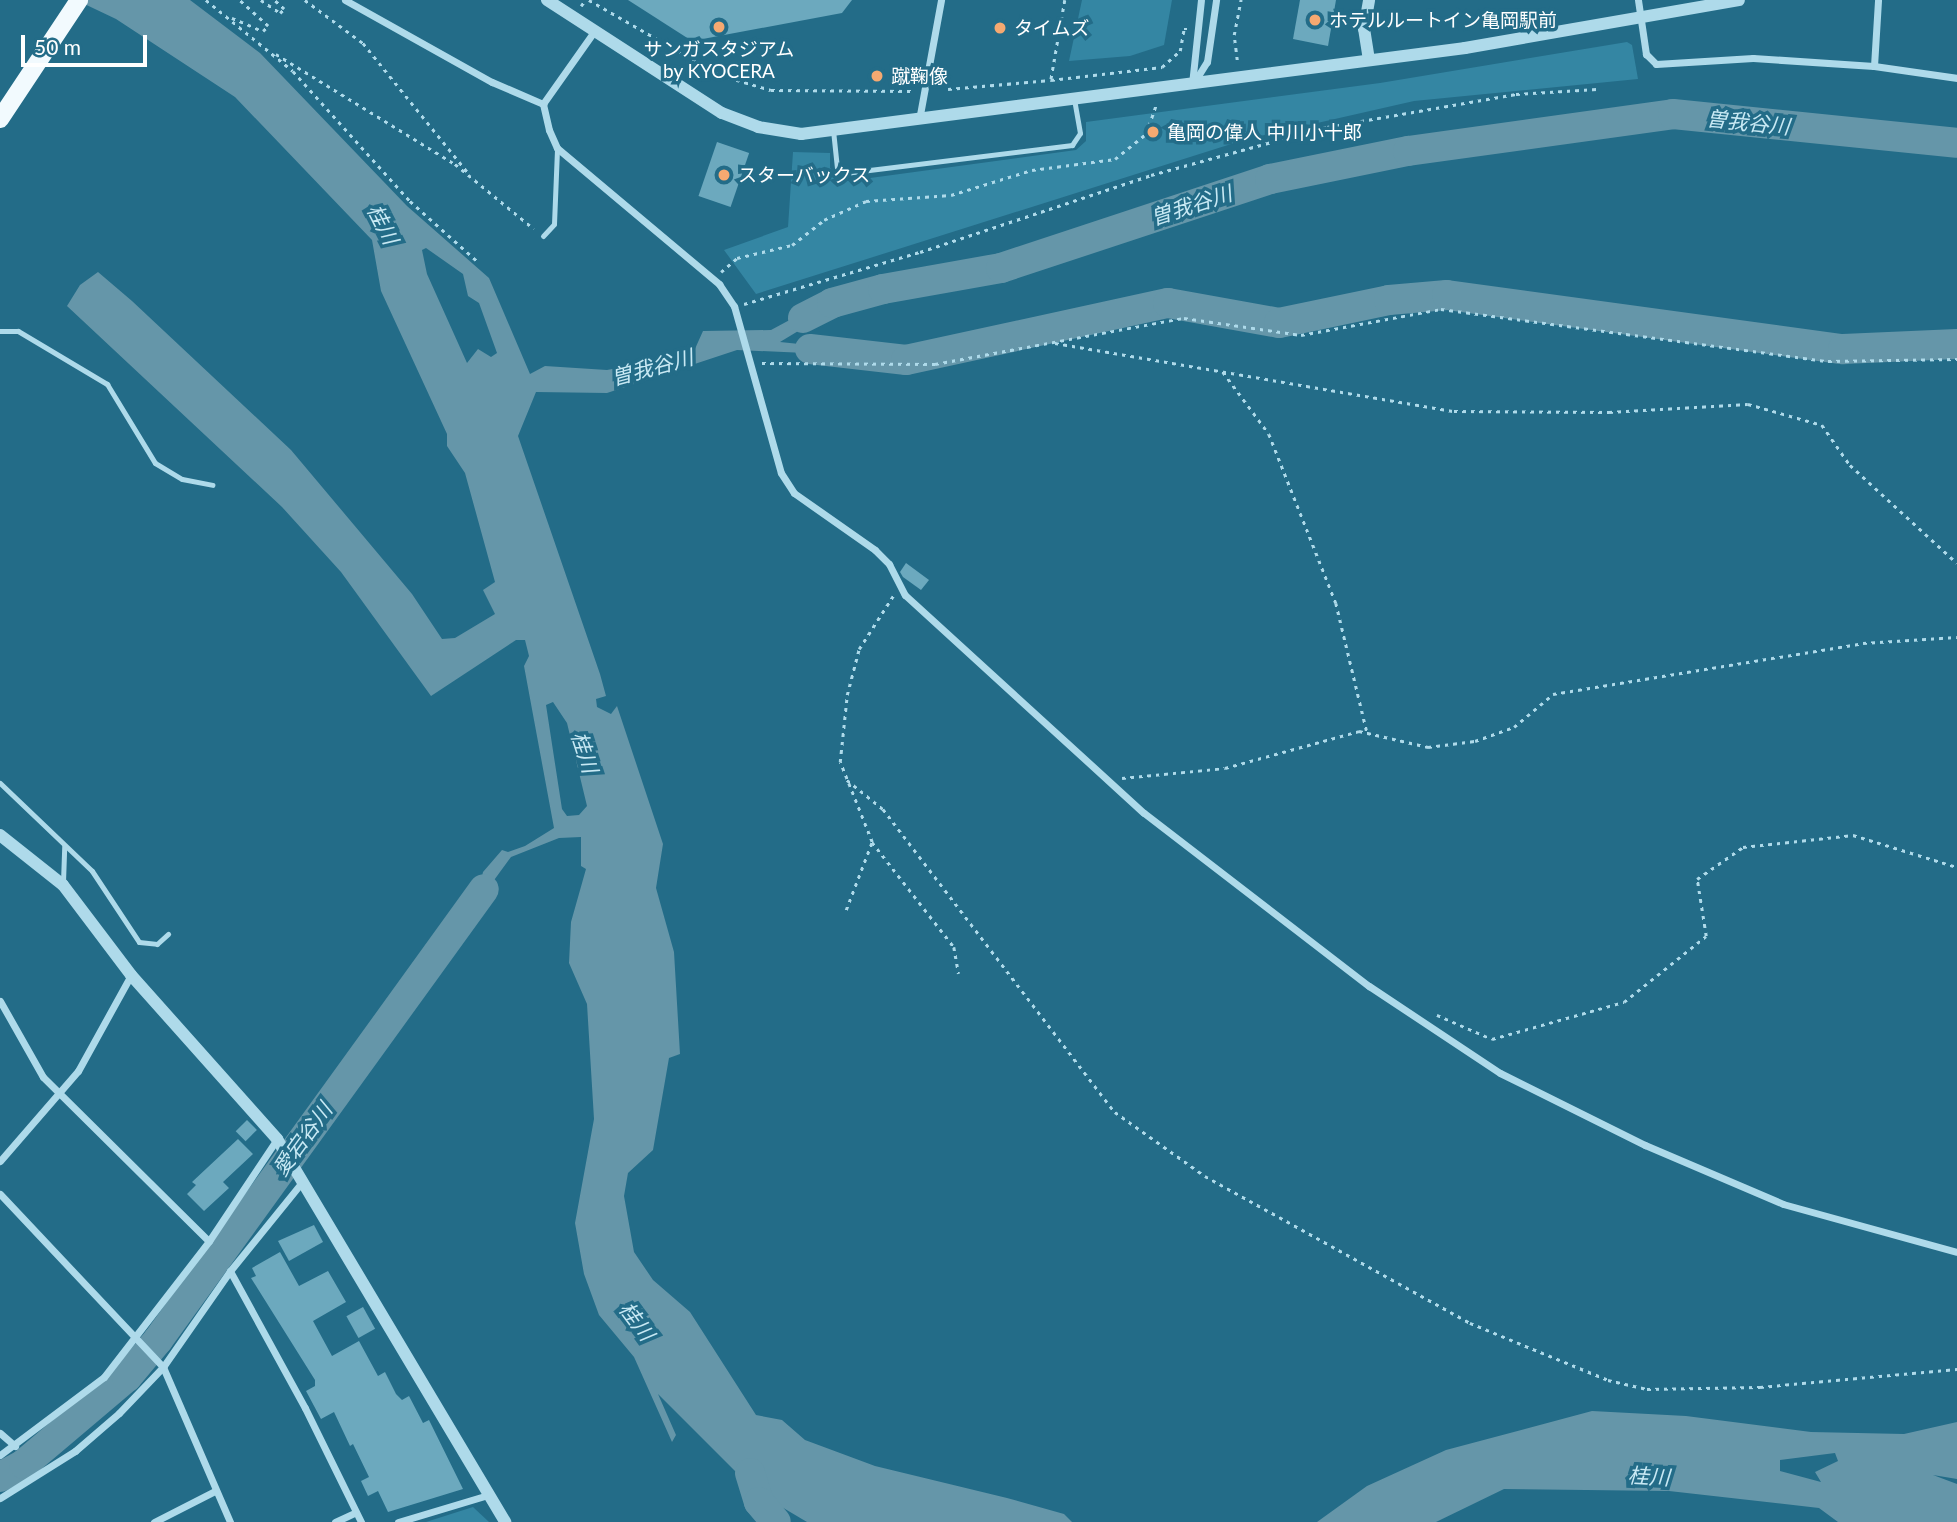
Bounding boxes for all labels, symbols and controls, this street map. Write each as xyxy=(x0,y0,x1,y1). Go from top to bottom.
place label: ホテルルートイン亀岡駅前 xyxy=(1329,9,1557,31)
marker: ホテルルートイン亀岡駅前 xyxy=(1307,12,1323,28)
place label: タイムズ xyxy=(1014,17,1090,39)
marker: サンガスタジアム by KYOCERA xyxy=(711,19,727,35)
marker: タイムズ xyxy=(992,20,1008,36)
scale bar xyxy=(24,21,150,65)
text: 50 m xyxy=(34,34,81,59)
place label: サンガスタジアム by KYOCERA xyxy=(643,38,795,82)
place label: 蹴鞠像 xyxy=(891,65,948,87)
marker: 蹴鞠像 xyxy=(869,68,885,84)
water label: 曽我谷川 xyxy=(1705,105,1791,139)
place label: 亀岡の偉人 中川小十郎 xyxy=(1167,121,1362,143)
marker: 亀岡の偉人 中川小十郎 xyxy=(1145,124,1161,140)
place label: スターバックス xyxy=(738,164,871,186)
marker: スターバックス xyxy=(716,167,732,183)
water label: 曽我谷川 xyxy=(1147,180,1235,230)
water label: 桂川 xyxy=(362,200,404,248)
water label: 曽我谷川 xyxy=(608,344,696,390)
water label: 桂川 xyxy=(567,728,603,776)
water label: 愛宕谷川 xyxy=(267,1098,337,1180)
water label: 桂川 xyxy=(614,1297,660,1345)
water label: 桂川 xyxy=(1627,1462,1671,1490)

